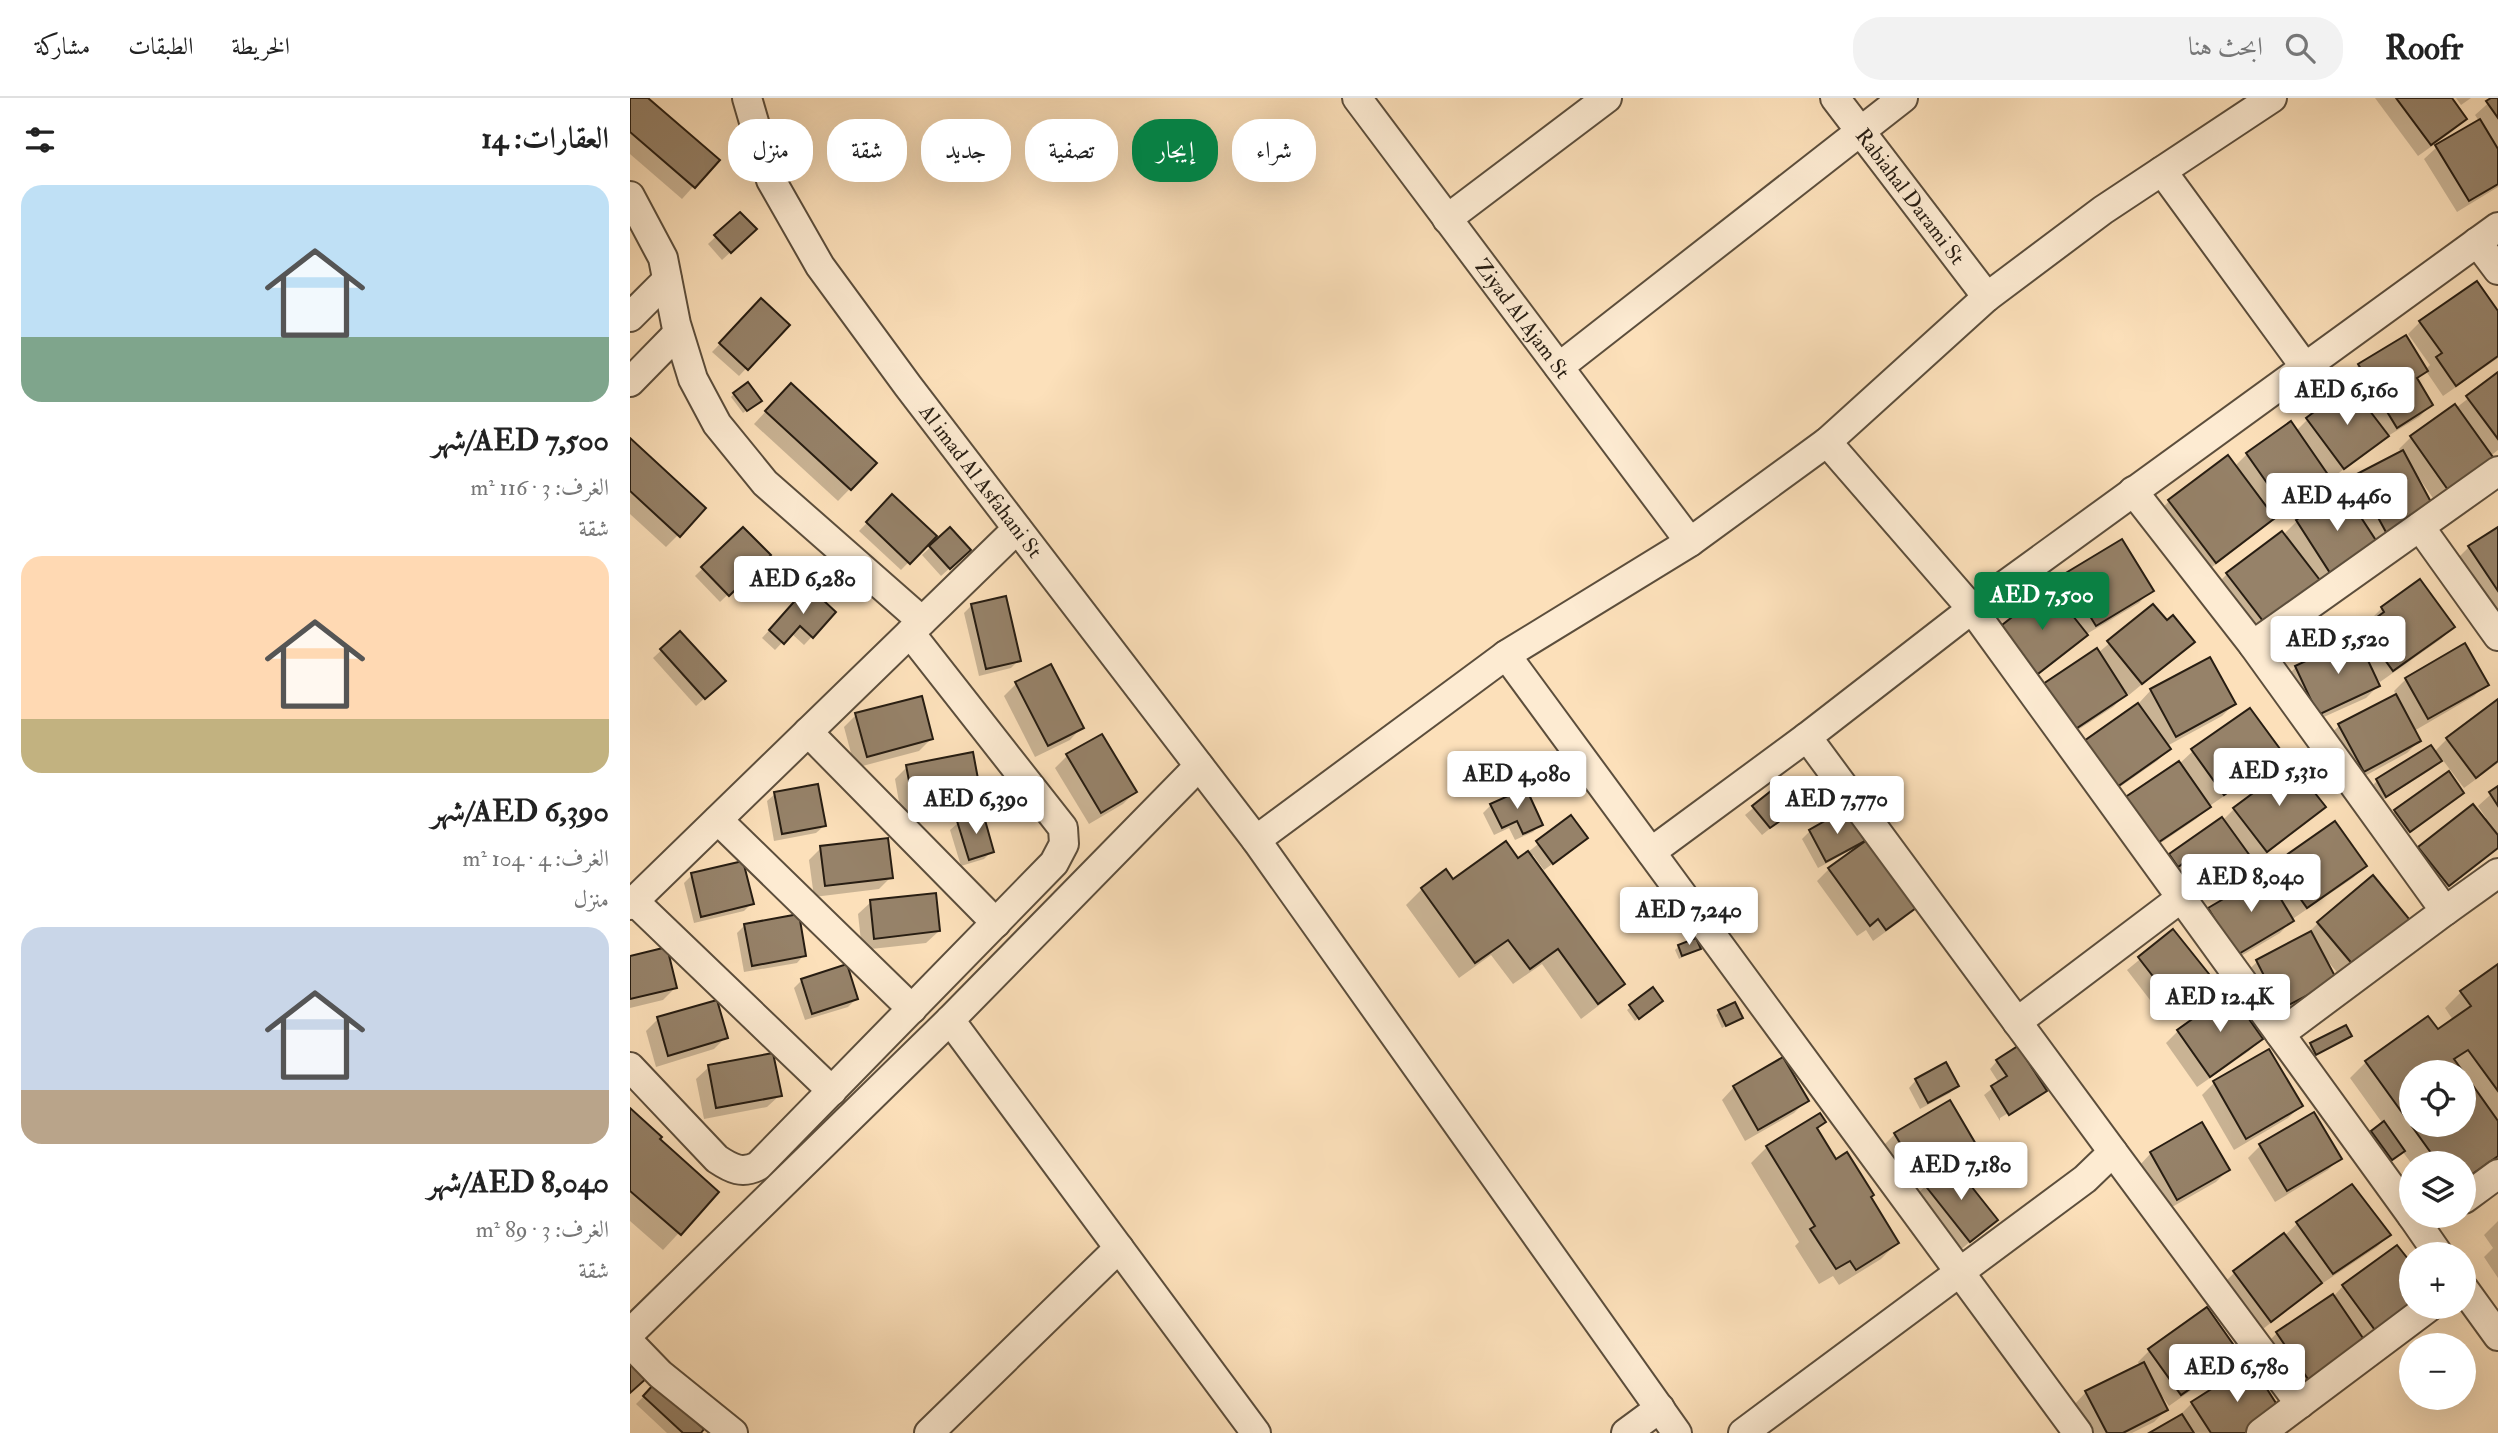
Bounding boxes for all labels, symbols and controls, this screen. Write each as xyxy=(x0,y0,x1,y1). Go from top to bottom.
search box xyxy=(1853,17,2343,80)
text: Roofr xyxy=(2385,28,2463,69)
icon: search xyxy=(2281,29,2319,67)
text: مشاركة xyxy=(35,31,90,62)
text: الطبقات xyxy=(128,31,194,62)
text: الخريطة xyxy=(232,31,290,62)
text: ابحث هنا xyxy=(2188,31,2263,63)
chip: منزل xyxy=(728,119,813,182)
chip: شقة xyxy=(827,119,907,182)
chip: جديد xyxy=(921,119,1011,182)
chip: تصفية xyxy=(1025,119,1118,182)
chip: إيجار xyxy=(1132,119,1218,182)
chip: شراء xyxy=(1232,119,1316,182)
text: العقارات: 14 xyxy=(481,120,609,157)
icon: filters xyxy=(21,121,59,159)
street label: Rabiahal Darami St xyxy=(1850,123,1971,270)
icon: home xyxy=(252,230,378,356)
street label: Ziyad Al Ajam St xyxy=(1469,253,1576,384)
pin: AED 6,160 xyxy=(2267,368,2427,427)
text: AED 6,160 xyxy=(2295,375,2399,404)
street label: Al imad Al Asfahani St xyxy=(913,398,1048,563)
text: AED 7,500/شهر xyxy=(432,422,609,459)
text: الغرف: 3 · 116 m² xyxy=(470,473,609,502)
pin: AED 4,460 xyxy=(2257,474,2417,533)
text: AED 4,460 xyxy=(2282,481,2392,510)
text: شقة xyxy=(579,514,609,543)
pin: AED 6,280 xyxy=(723,556,883,616)
text: AED 6,280 xyxy=(750,564,856,593)
pin: AED 7,500 xyxy=(1962,573,2122,632)
text: AED 7,500 xyxy=(1990,580,2094,609)
icon: home xyxy=(252,601,378,727)
pin: AED 5,520 xyxy=(2258,616,2418,676)
text: AED 5,520 xyxy=(2286,624,2390,653)
pin: AED 5,310 xyxy=(2199,748,2359,808)
pin: AED 4,080 xyxy=(1437,752,1597,811)
text: AED 5,310 xyxy=(2230,756,2328,785)
text: AED 4,080 xyxy=(1463,759,1571,788)
pin: AED 6,390 xyxy=(896,776,1056,836)
pin: AED 7,770 xyxy=(1757,776,1917,836)
text: AED 6,390 xyxy=(924,784,1028,813)
text: AED 7,770 xyxy=(1786,784,1888,813)
text: AED 6,390/شهر xyxy=(431,793,609,830)
text: الغرف: 4 · 104 m² xyxy=(463,844,609,873)
pin: AED 8,040 xyxy=(2171,854,2331,914)
text: AED 8,040 xyxy=(2198,862,2304,891)
text: منزل xyxy=(574,885,609,914)
pin: AED 7,240 xyxy=(1609,888,1769,947)
text: AED 7,240 xyxy=(1636,895,1742,924)
icon: home xyxy=(252,972,378,1098)
pin: AED 12.4K xyxy=(2140,974,2300,1034)
text: AED 12.4K xyxy=(2166,982,2274,1011)
map controls xyxy=(2399,1060,2476,1410)
button: locate xyxy=(2399,1060,2476,1137)
pin: AED 7,180 xyxy=(1881,1142,2041,1202)
text: AED 7,180 xyxy=(1910,1150,2012,1179)
button: layers xyxy=(2399,1151,2476,1228)
text: AED 8,040/شهر xyxy=(427,1164,609,1201)
text: الغرف: 3 · 89 m² xyxy=(476,1215,609,1244)
button: + xyxy=(2399,1242,2476,1319)
text: شقة xyxy=(579,1256,609,1285)
button: − xyxy=(2399,1333,2476,1410)
pin: AED 6,780 xyxy=(2157,1344,2317,1404)
text: AED 6,780 xyxy=(2185,1352,2289,1381)

